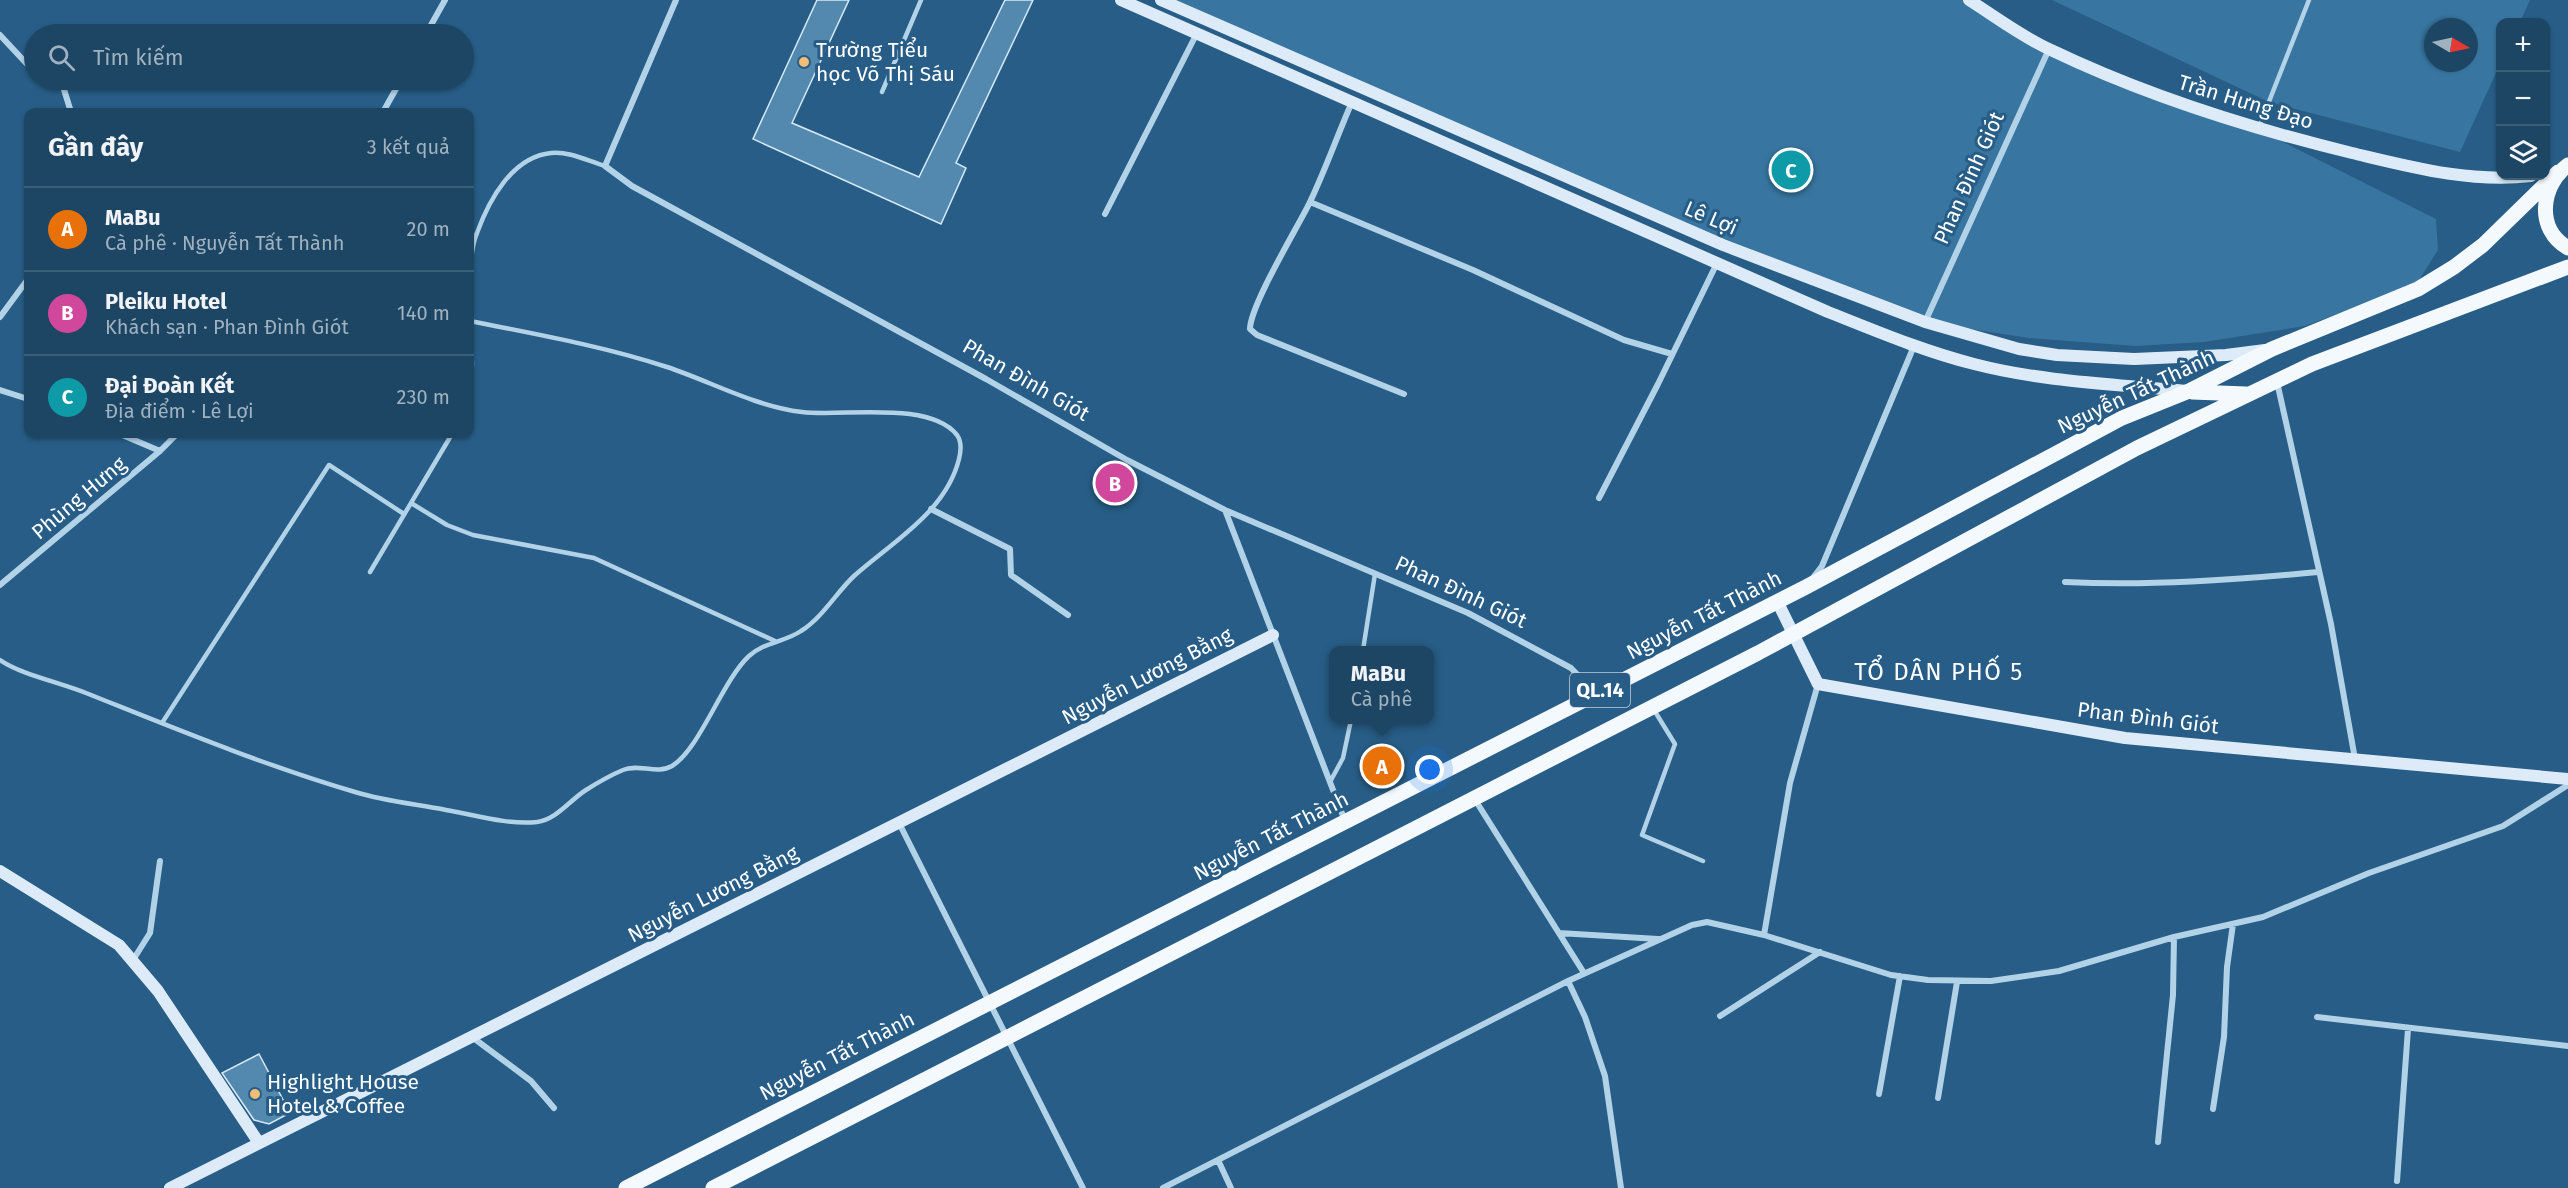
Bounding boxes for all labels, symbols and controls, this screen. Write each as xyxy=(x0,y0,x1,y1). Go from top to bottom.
north arrow xyxy=(2424,18,2478,72)
map controls xyxy=(2496,18,2550,180)
button: + xyxy=(2496,18,2550,72)
search box xyxy=(24,24,474,90)
place label: Trường Tiểu học Võ Thị Sáu xyxy=(816,36,955,87)
icon: search xyxy=(45,41,78,74)
text: Tìm kiếm xyxy=(93,44,184,71)
marker: Trường Tiểu học Võ Thị Sáu xyxy=(797,55,811,69)
street label: Trần Hưng Đạo xyxy=(2175,69,2317,135)
button: − xyxy=(2496,72,2550,126)
street label: Phan Đình Giót xyxy=(1928,107,2010,248)
button: layers xyxy=(2496,126,2550,180)
text: Gần đây xyxy=(48,132,143,163)
text: 3 kết quả xyxy=(367,135,450,159)
pin: C xyxy=(1772,148,1810,192)
street label: Lê Lợi xyxy=(1680,195,1742,241)
text: MaBu xyxy=(105,204,161,231)
text: A xyxy=(62,217,73,241)
text: 20 m xyxy=(407,217,450,241)
text: Cà phê · Nguyễn Tất Thành xyxy=(105,231,344,255)
text: Pleiku Hotel xyxy=(105,288,227,315)
text: B xyxy=(61,301,74,325)
text: 140 m xyxy=(397,301,450,325)
text: Khách sạn · Phan Đình Giót xyxy=(105,315,349,339)
street label: Phan Đình Giót xyxy=(958,333,1094,427)
street label: Nguyễn Tất Thành xyxy=(2053,344,2219,440)
text: Đại Đoàn Kết xyxy=(105,372,234,399)
text: C xyxy=(62,385,73,409)
text: 230 m xyxy=(397,385,450,409)
text: Địa điểm · Lê Lợi xyxy=(105,399,254,423)
street label: Phùng Hưng xyxy=(27,451,132,545)
pin: B xyxy=(1096,460,1134,506)
street label: Phan Đình Giót xyxy=(1391,550,1531,634)
street label: Nguyễn Tất Thành xyxy=(1622,565,1786,665)
street label: Nguyễn Lương Bằng xyxy=(1057,622,1237,730)
popup xyxy=(1329,646,1434,724)
district label: TỔ DÂN PHỐ 5 xyxy=(1854,654,2024,686)
text: MaBu xyxy=(1351,660,1406,687)
road number: QL.14 xyxy=(1570,673,1630,707)
text: Cà phê xyxy=(1351,687,1412,711)
street label: Phan Đình Giót xyxy=(2076,696,2221,740)
pin: A xyxy=(1362,744,1402,789)
your location xyxy=(1415,755,1444,784)
street label: Nguyễn Tất Thành xyxy=(1189,786,1353,886)
street label: Nguyễn Lương Bằng xyxy=(623,840,803,948)
street label: Nguyễn Tất Thành xyxy=(755,1006,919,1106)
place label: Highlight House Hotel & Coffee xyxy=(267,1069,419,1119)
marker: Highlight House Hotel & Coffee xyxy=(248,1087,262,1101)

